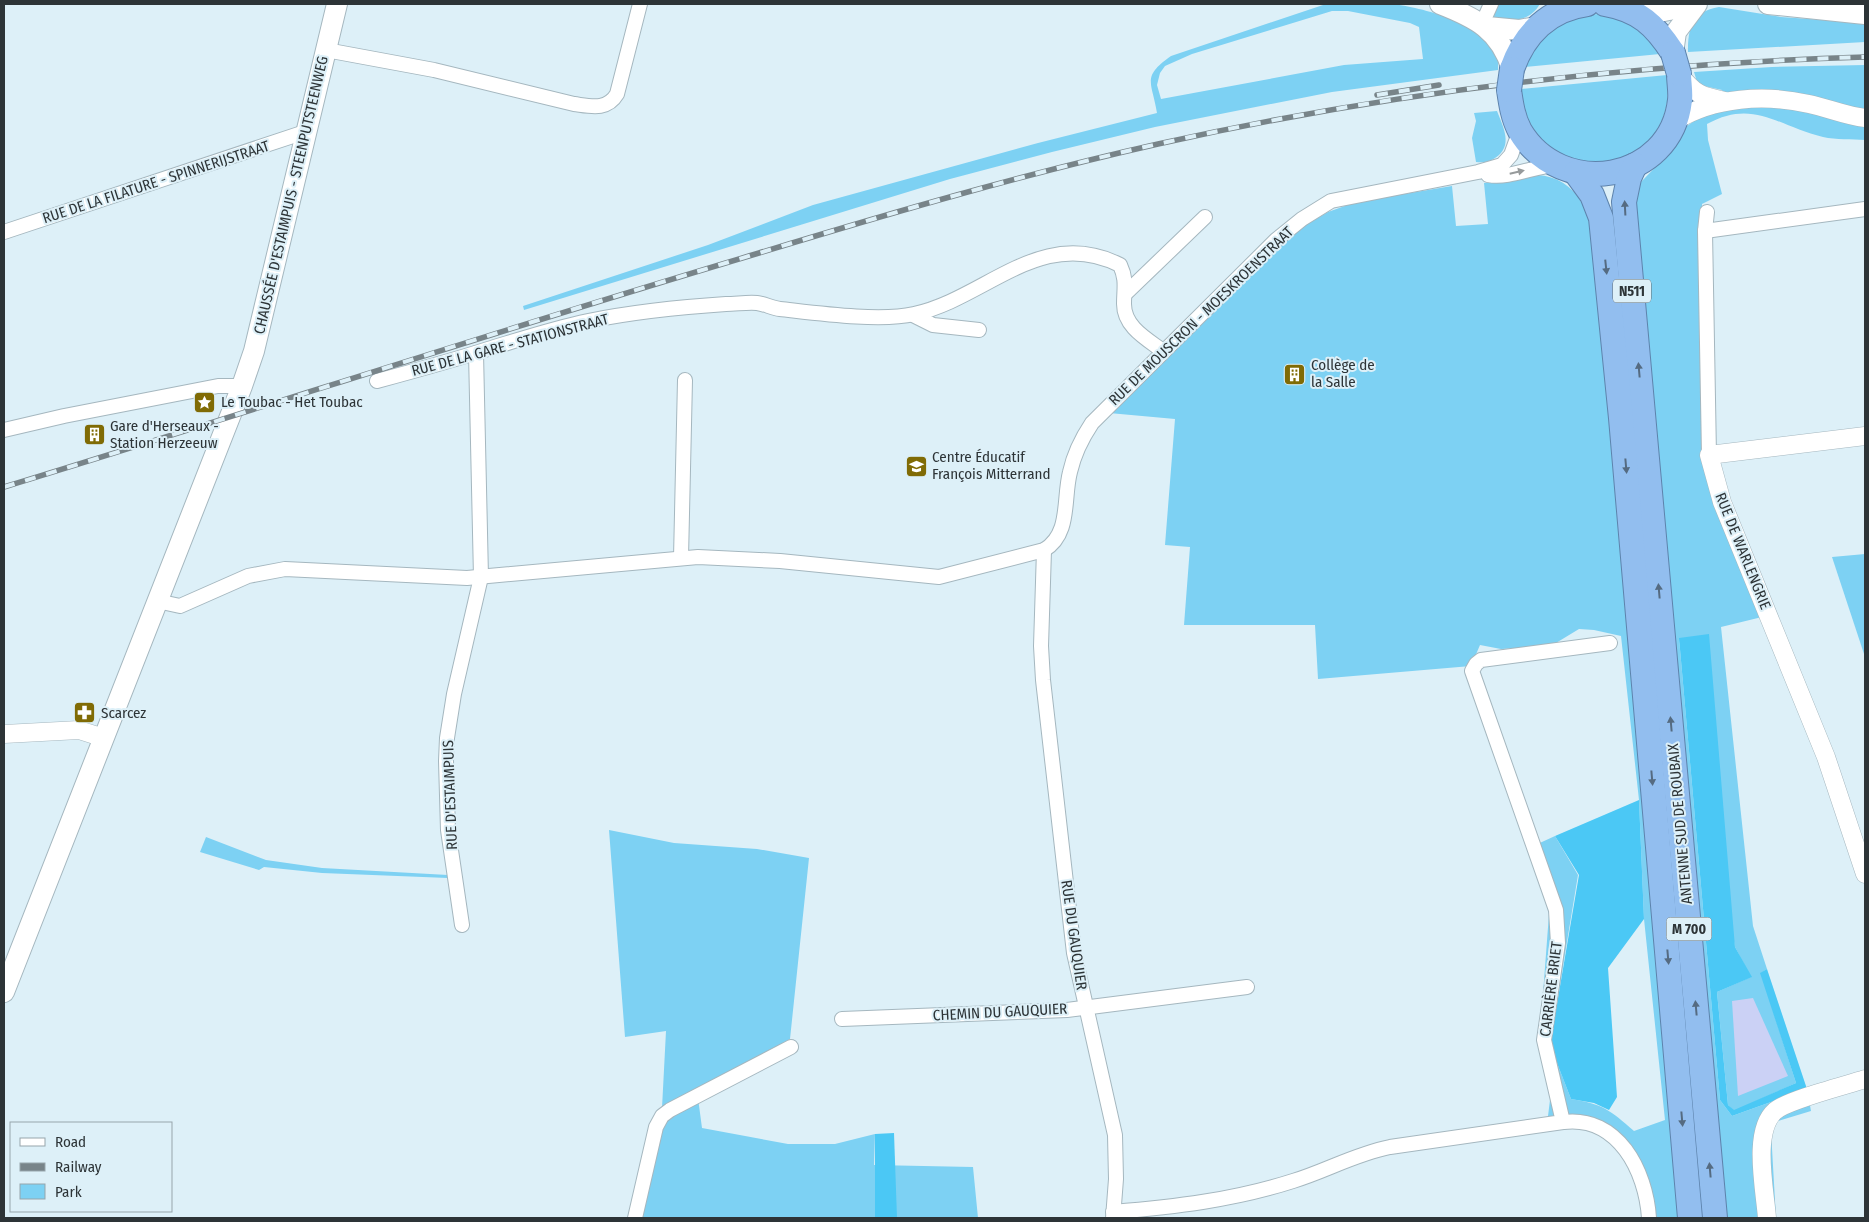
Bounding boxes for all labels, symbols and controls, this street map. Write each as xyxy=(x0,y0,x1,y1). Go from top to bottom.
street label: CHAUSSÉE D'ESTAIMPUIS - STEENPUTSTEENWEG xyxy=(250,54,332,336)
street label: RUE DE LA FILATURE - SPINNERIJSTRAAT xyxy=(40,137,272,227)
one-way arrow xyxy=(1509,168,1525,176)
one-way arrow xyxy=(1620,200,1628,216)
street label: RUE DE MOUSCRON - MOESKROENSTRAAT xyxy=(1105,223,1297,409)
one-way arrow xyxy=(1602,259,1610,275)
road number: N511 xyxy=(1613,280,1651,302)
street label: RUE DE LA GARE - STATIONSTRAAT xyxy=(410,310,610,380)
place label: Collège de la Salle xyxy=(1311,356,1375,391)
one-way arrow xyxy=(1635,361,1643,377)
building icon: Collège de la Salle xyxy=(1283,362,1307,386)
place icon: Le Toubac - Het Toubac xyxy=(193,390,217,414)
place label: Le Toubac - Het Toubac xyxy=(221,393,363,411)
place label: Gare d'Herseaux - Station Herzeeuw xyxy=(110,417,219,452)
building icon: Gare d'Herseaux - Station Herzeeuw xyxy=(82,423,106,447)
place label: Centre Éducatif François Mitterrand xyxy=(932,448,1051,483)
school or university icon: Centre Éducatif François Mitterrand xyxy=(904,454,928,478)
one-way arrow xyxy=(1622,458,1630,474)
street label: RUE DE WARLENGRIE xyxy=(1711,490,1775,612)
one-way arrow xyxy=(1655,583,1663,599)
pharmacy icon: Scarcez xyxy=(73,701,97,725)
place label: Scarcez xyxy=(101,704,146,722)
one-way arrow xyxy=(1667,716,1675,732)
street label: RUE D'ESTAIMPUIS xyxy=(439,740,461,850)
street label: ANTENNE SUD DE ROUBAIX xyxy=(1664,742,1696,905)
one-way arrow xyxy=(1648,770,1656,786)
street label: RUE DU GAUQUIER xyxy=(1057,879,1091,991)
road number: M 700 xyxy=(1666,918,1712,941)
street label: CARRIÈRE BRIET xyxy=(1536,940,1566,1038)
one-way arrow xyxy=(1664,950,1672,966)
street label: CHEMIN DU GAUQUIER xyxy=(932,999,1068,1025)
one-way arrow xyxy=(1692,1000,1700,1016)
one-way arrow xyxy=(1678,1112,1686,1128)
legend xyxy=(10,1122,172,1212)
text: Road xyxy=(55,1133,86,1151)
text: Railway xyxy=(55,1158,102,1176)
one-way arrow xyxy=(1706,1161,1714,1177)
text: Park xyxy=(55,1183,82,1201)

